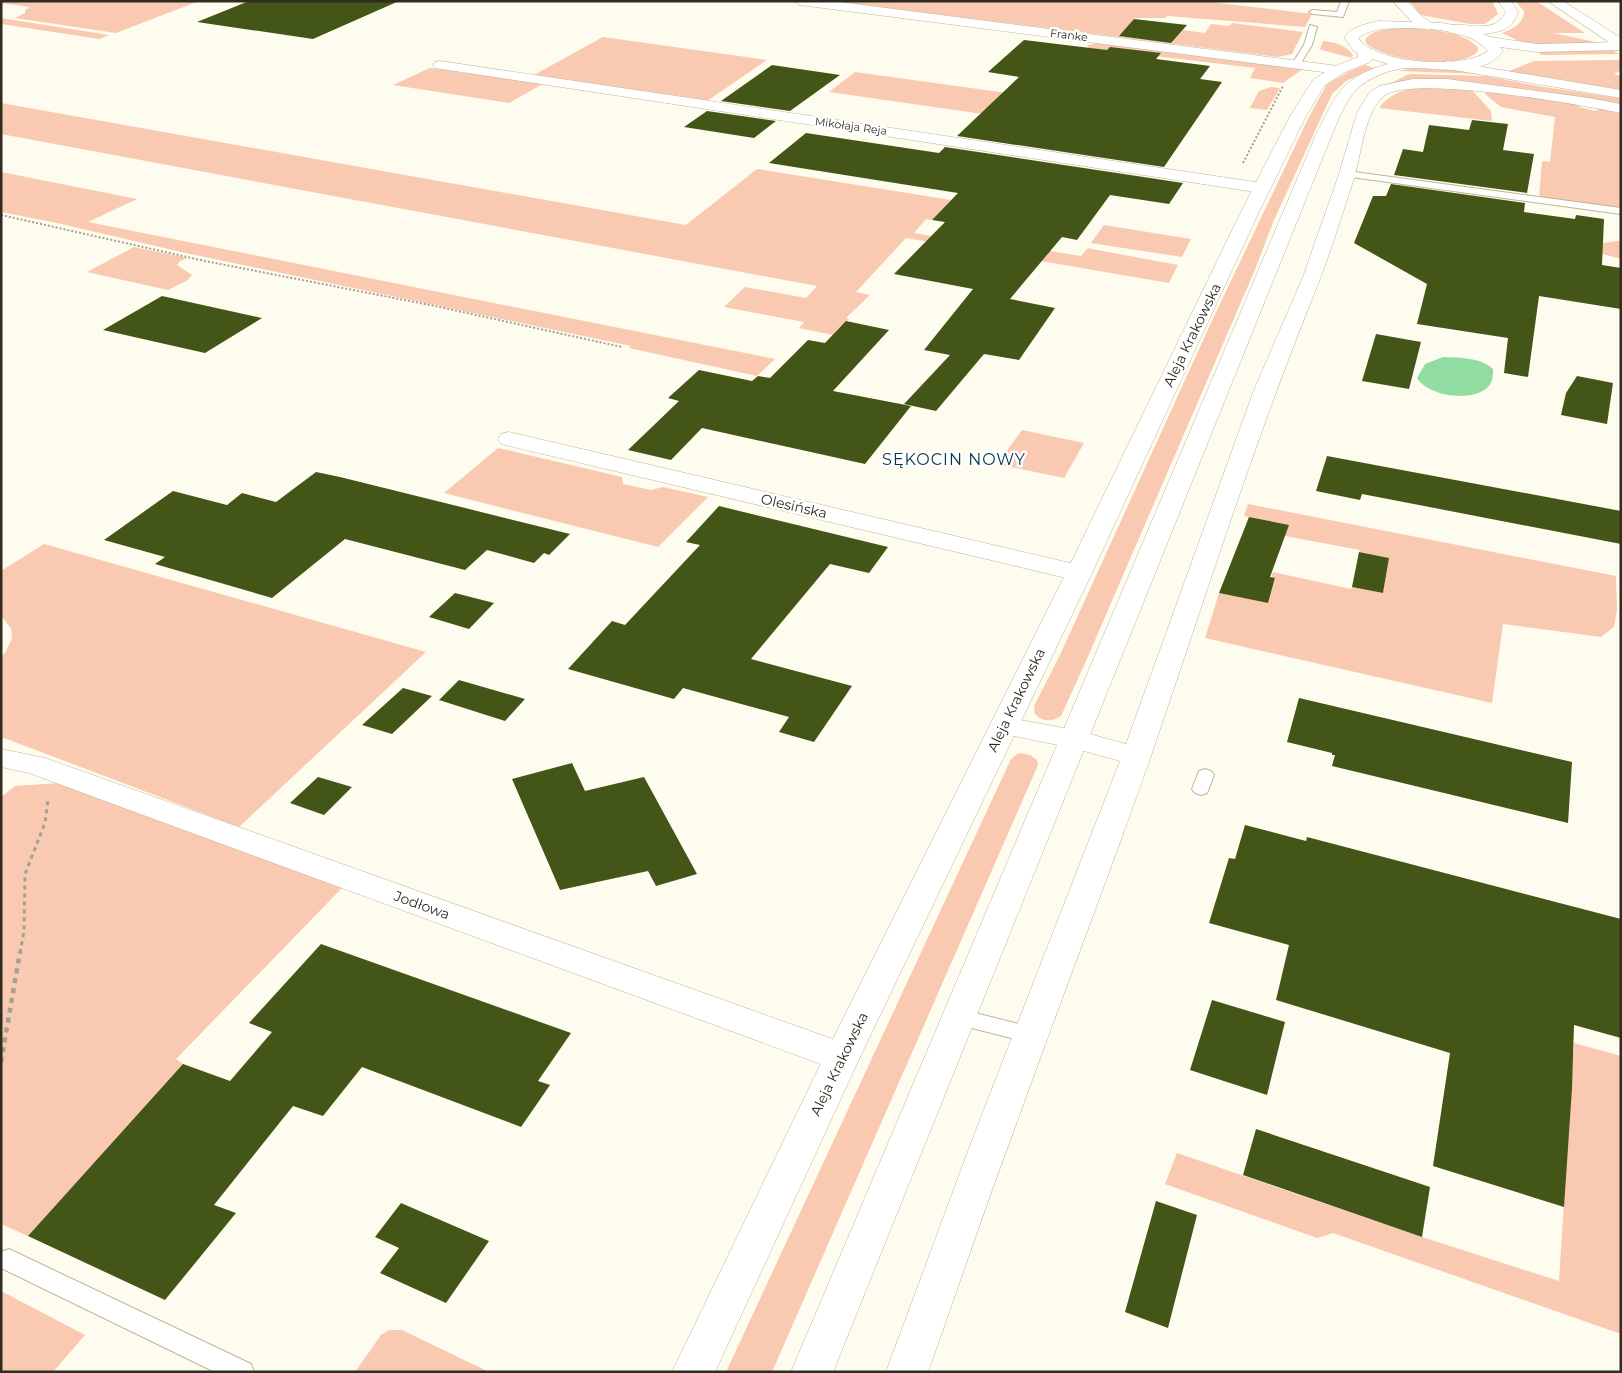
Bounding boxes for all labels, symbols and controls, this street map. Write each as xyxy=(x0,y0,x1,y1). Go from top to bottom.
street label: Franke xyxy=(1049,26,1089,44)
street label: Mikołaja Reja xyxy=(814,114,888,138)
street label: Aleja Krakowska xyxy=(1159,280,1225,390)
district label: SĘKOCIN NOWY xyxy=(882,450,1026,469)
street label: Olesińska xyxy=(759,490,829,522)
street label: Aleja Krakowska xyxy=(983,645,1049,755)
street label: Jodłowa xyxy=(391,886,452,923)
street label: Aleja Krakowska xyxy=(806,1009,872,1119)

